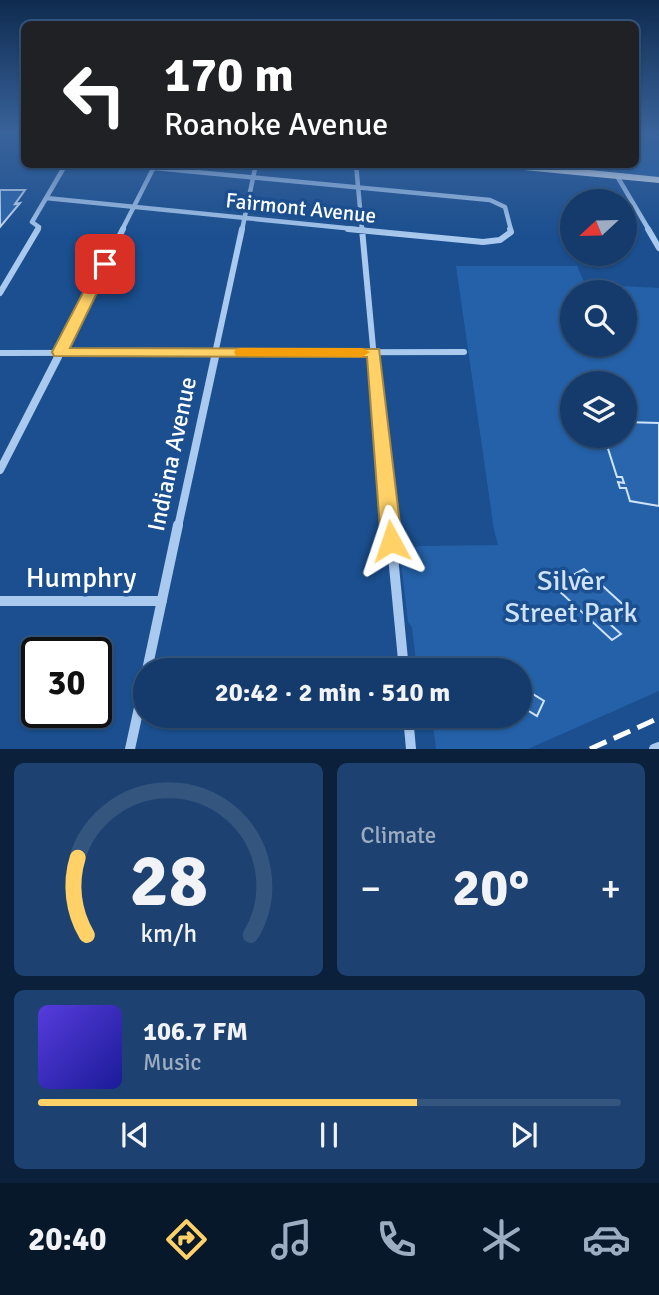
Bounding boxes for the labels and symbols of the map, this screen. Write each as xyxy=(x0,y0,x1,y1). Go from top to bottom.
street label: Fairmont Avenue xyxy=(224,187,378,229)
north arrow xyxy=(560,189,637,266)
pin xyxy=(75,234,135,294)
street label: Indiana Avenue xyxy=(141,374,203,534)
position arrow xyxy=(354,504,428,578)
street label: Humphry xyxy=(26,561,136,595)
park label: Silver Street Park xyxy=(505,564,637,630)
speed limit sign: 30 xyxy=(21,637,112,728)

